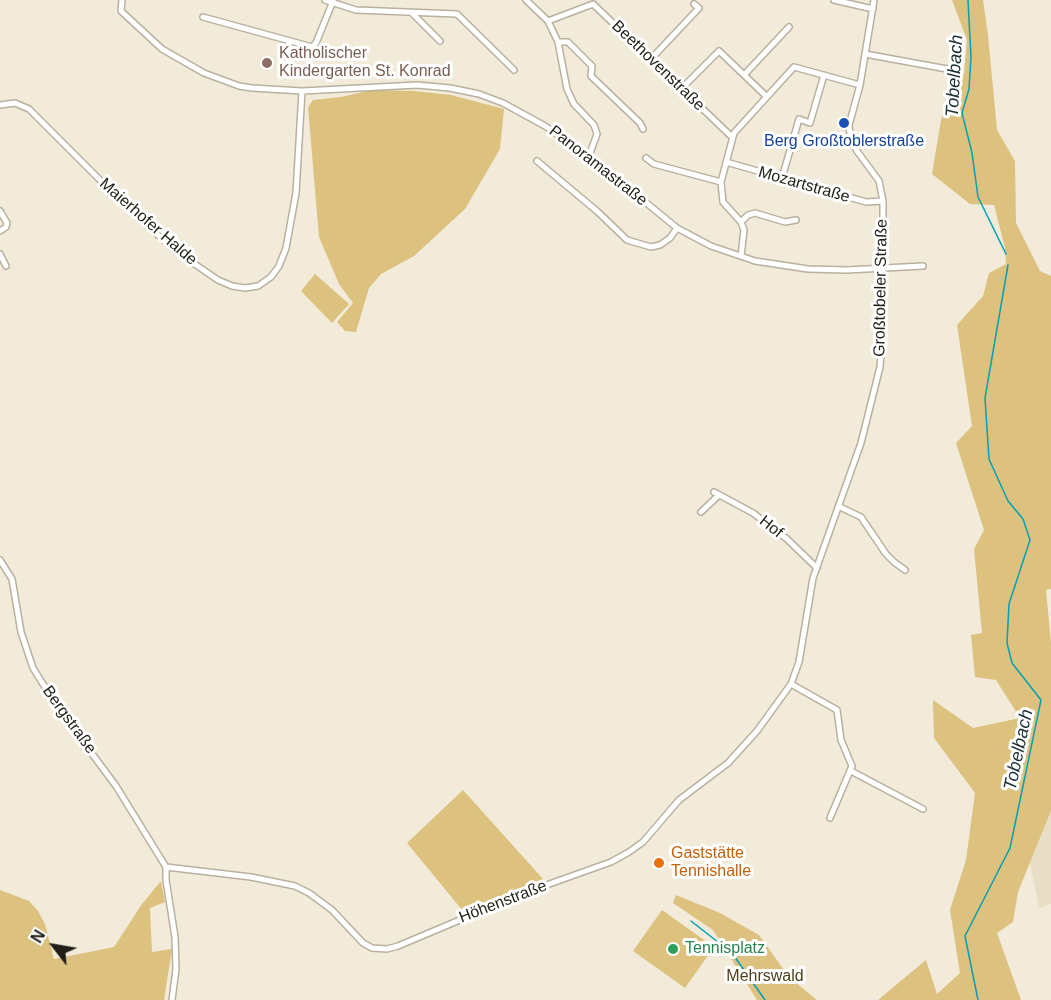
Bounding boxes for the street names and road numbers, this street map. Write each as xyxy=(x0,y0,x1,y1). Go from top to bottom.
street label: Beethovenstraße xyxy=(608,17,708,115)
street label: Panoramastraße xyxy=(545,122,651,210)
street label: Mozartstraße xyxy=(756,163,852,207)
street label: Maierhofer Halde xyxy=(95,174,201,270)
street label: Großtobeler Straße xyxy=(870,219,892,357)
street label: Hof xyxy=(755,512,787,542)
street label: Bergstraße xyxy=(38,682,100,758)
street label: Höhenstraße xyxy=(456,876,550,928)

